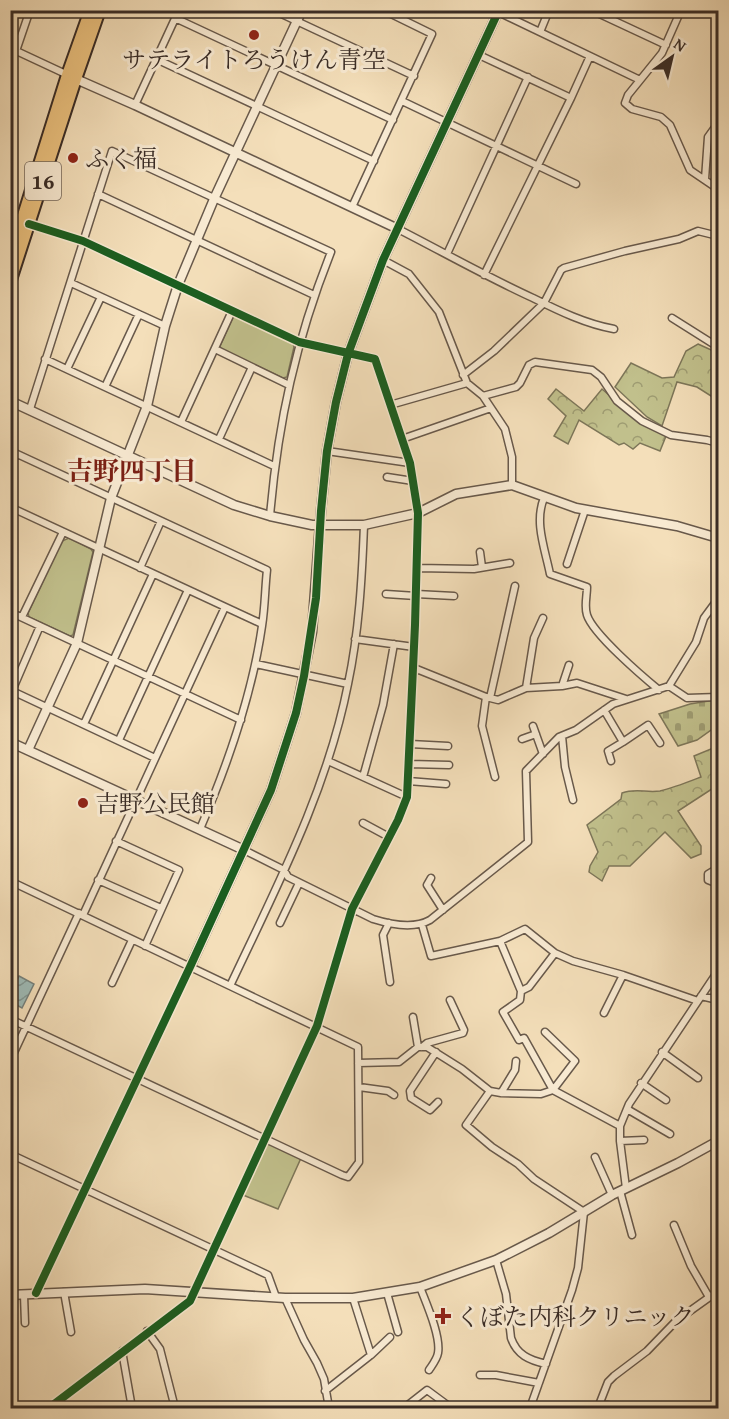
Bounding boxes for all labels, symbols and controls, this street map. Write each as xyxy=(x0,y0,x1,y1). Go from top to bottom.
north arrow xyxy=(642,27,702,87)
marker: サテライトろうけん青空 xyxy=(247,28,261,42)
text: N xyxy=(669,32,692,58)
place label: サテライトろうけん青空 xyxy=(122,42,386,77)
place label: ふく福 xyxy=(85,141,157,176)
marker: ふく福 xyxy=(66,151,80,165)
road number: 16 xyxy=(25,162,61,200)
district label: 吉野四丁目 xyxy=(67,451,197,490)
place label: 吉野公民館 xyxy=(95,786,215,821)
marker: 吉野公民館 xyxy=(76,796,90,810)
place label: くぼた内科クリニック xyxy=(456,1299,695,1334)
marker: くぼた内科クリニック xyxy=(434,1307,452,1325)

